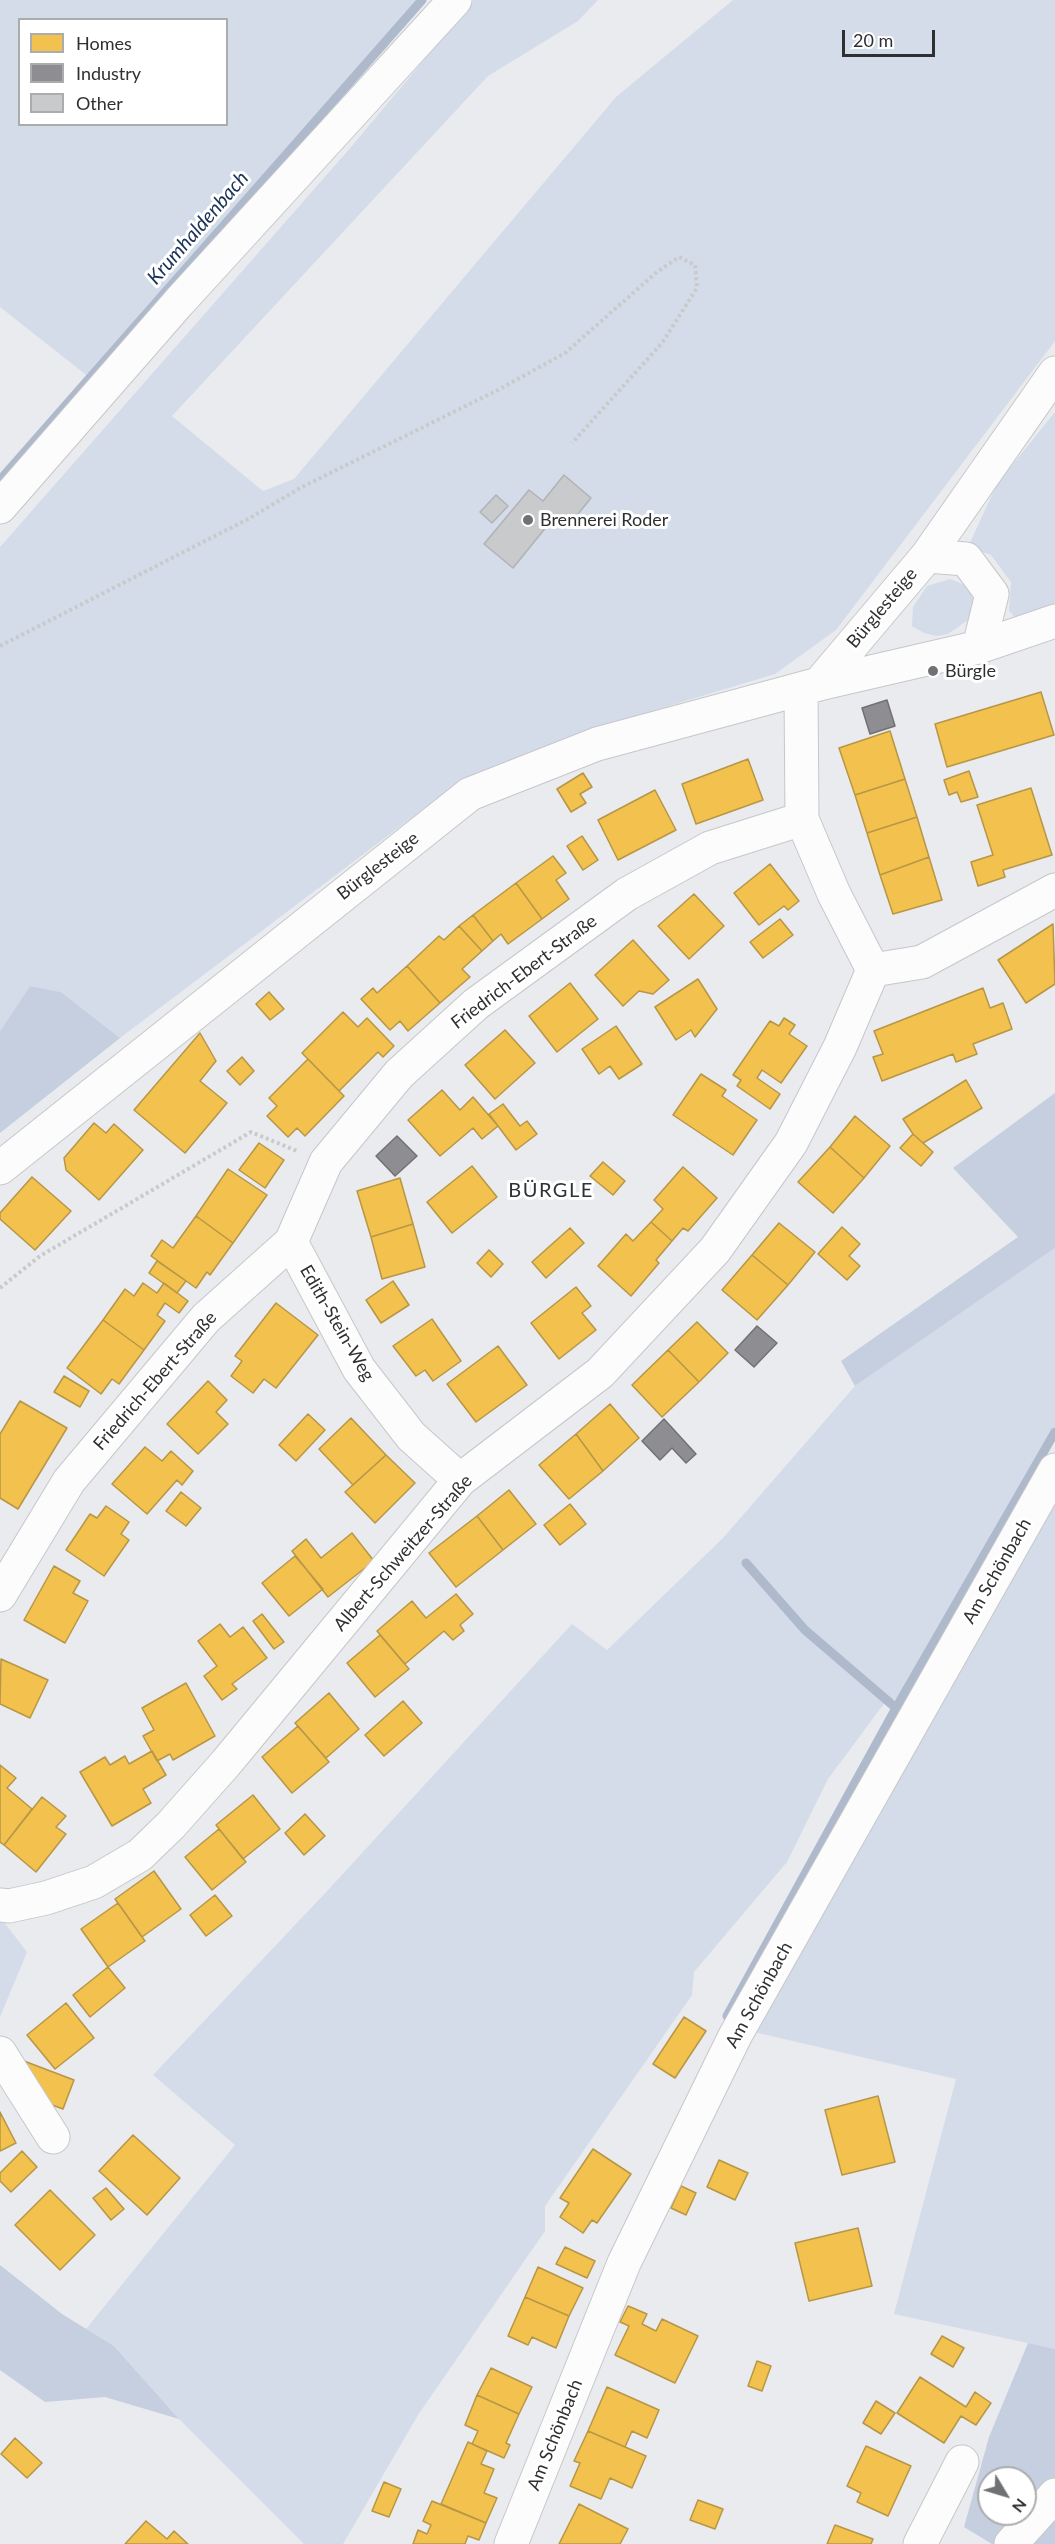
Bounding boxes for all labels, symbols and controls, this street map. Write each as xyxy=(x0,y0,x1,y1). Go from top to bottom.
legend xyxy=(18,18,228,126)
scale bar xyxy=(845,18,938,56)
text: 20 m xyxy=(853,29,893,51)
text: Homes xyxy=(76,32,132,54)
text: Industry xyxy=(76,62,141,84)
text: Other xyxy=(76,92,123,114)
water label: Krumhaldenbach xyxy=(142,167,254,289)
place label: Brennerei Roder xyxy=(540,509,668,531)
marker: Brennerei Roder xyxy=(521,513,535,527)
street label: Bürglesteige xyxy=(842,564,922,652)
place label: Bürgle xyxy=(945,660,996,682)
marker: Bürgle xyxy=(926,664,940,678)
street label: Bürglesteige xyxy=(333,827,423,905)
street label: Friedrich-Ebert-Straße xyxy=(447,910,601,1034)
district label: BÜRGLE xyxy=(508,1179,594,1203)
street label: Edith-Stein-Weg xyxy=(295,1261,379,1385)
street label: Friedrich-Ebert-Straße xyxy=(89,1307,221,1455)
street label: Albert-Schweitzer-Straße xyxy=(329,1471,477,1635)
street label: Am Schönbach xyxy=(958,1515,1036,1627)
street label: Am Schönbach xyxy=(721,1938,797,2052)
street label: Am Schönbach xyxy=(523,2376,587,2494)
north arrow xyxy=(977,2466,1037,2526)
text: N xyxy=(1009,2495,1031,2517)

